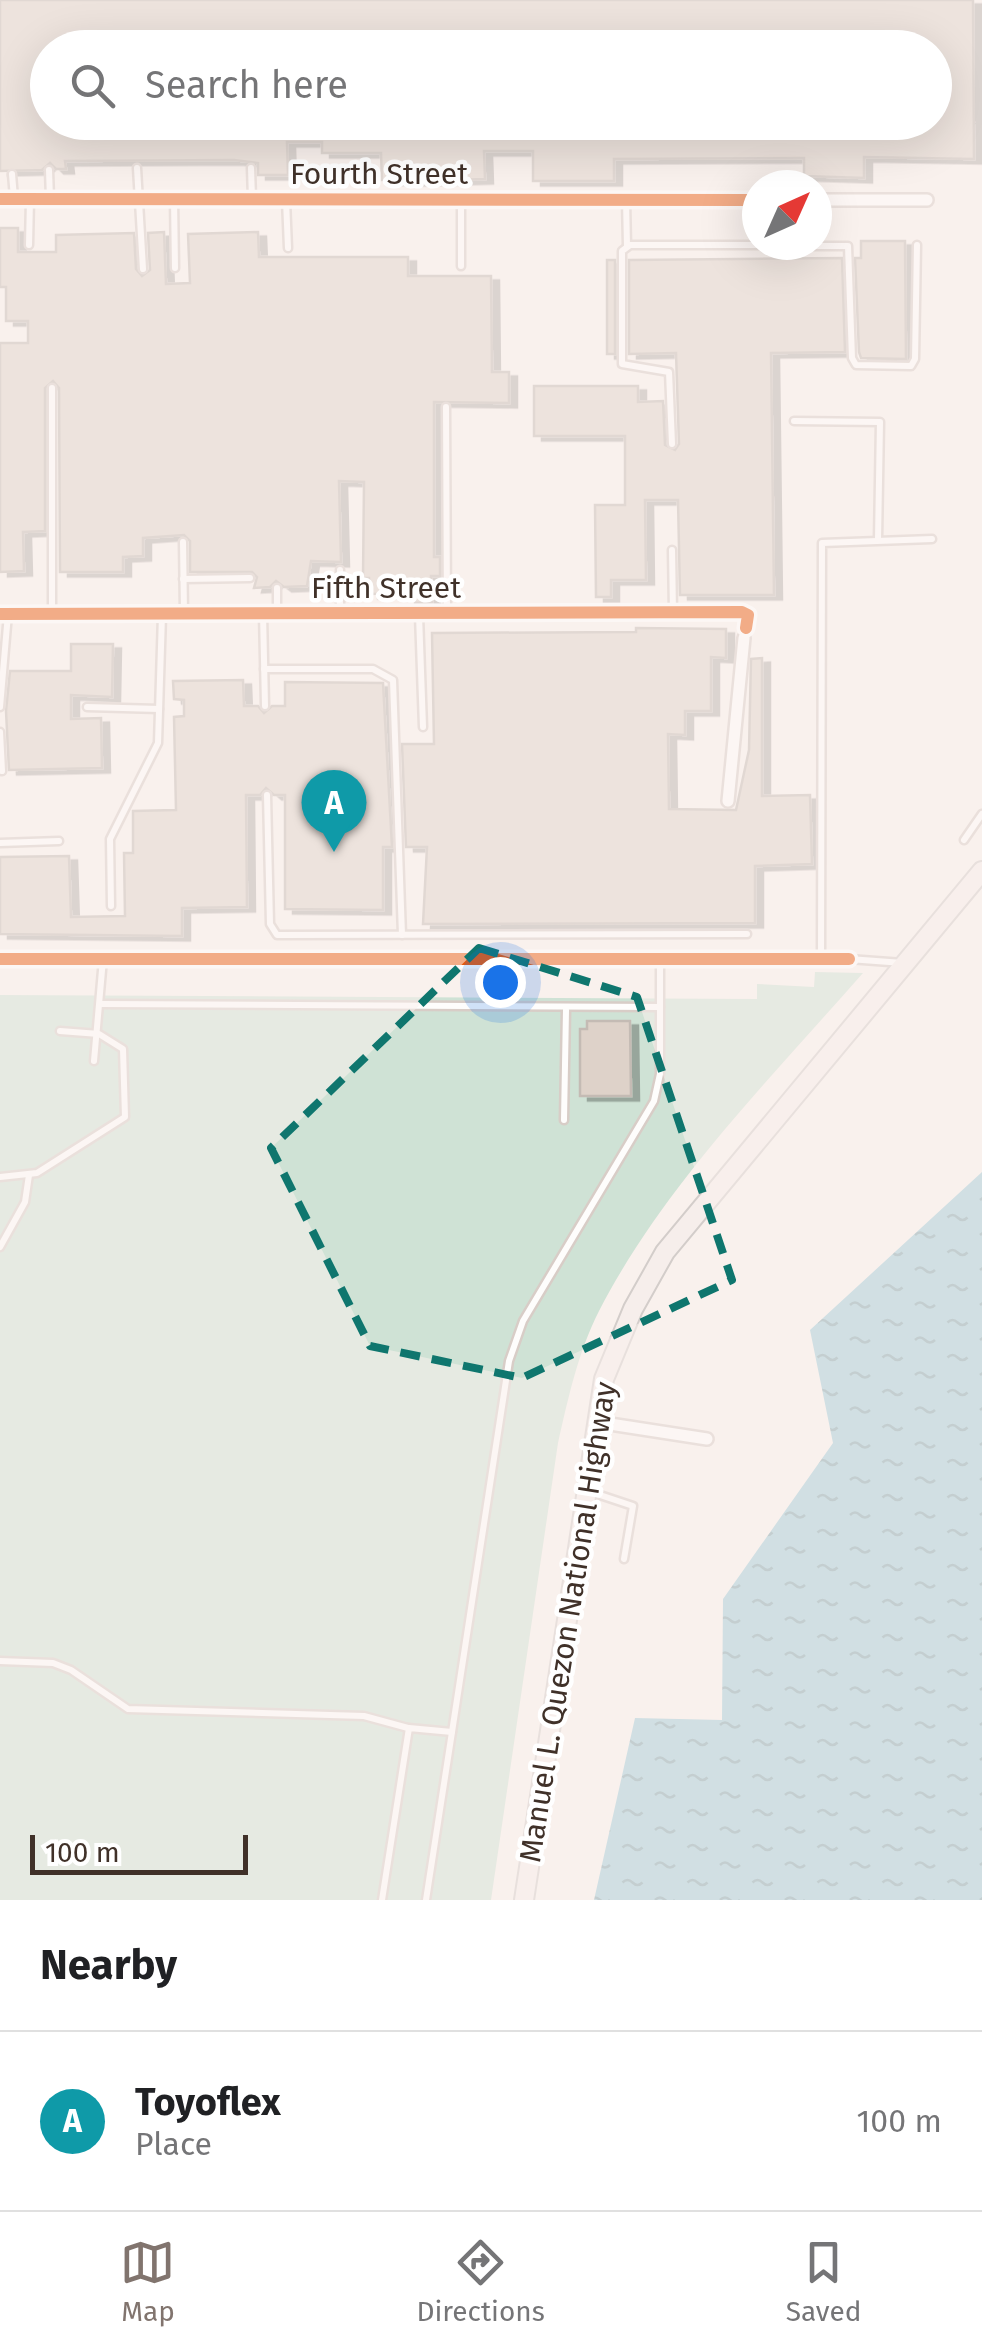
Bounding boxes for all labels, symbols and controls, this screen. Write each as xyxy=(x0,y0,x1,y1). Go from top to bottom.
search box xyxy=(30,30,952,140)
icon: search xyxy=(65,58,120,113)
text: Search here xyxy=(145,62,348,108)
street label: Fourth Street xyxy=(290,156,468,192)
north arrow xyxy=(742,170,832,260)
street label: Fifth Street xyxy=(311,570,461,606)
pin: A xyxy=(302,770,366,852)
your location xyxy=(475,957,526,1008)
street label: Manuel L. Quezon National Highway xyxy=(512,1379,624,1865)
scale bar xyxy=(30,1830,248,1874)
text: 100 m xyxy=(45,1836,120,1869)
text: Nearby xyxy=(40,1940,177,1990)
text: Toyoflex xyxy=(135,2079,281,2125)
text: A xyxy=(63,2102,82,2140)
text: 100 m xyxy=(857,2102,942,2140)
text: Place xyxy=(135,2125,212,2163)
tab: Map xyxy=(120,2235,175,2328)
tab: Directions xyxy=(416,2235,545,2328)
tab: Saved xyxy=(786,2235,862,2328)

